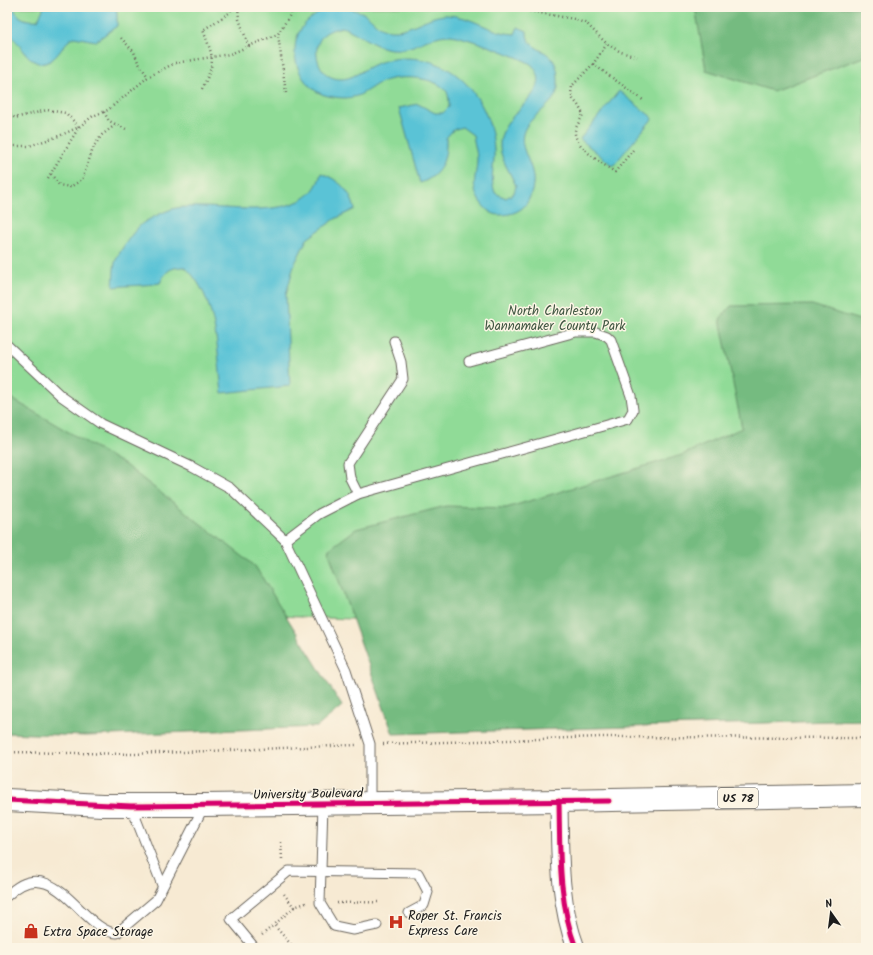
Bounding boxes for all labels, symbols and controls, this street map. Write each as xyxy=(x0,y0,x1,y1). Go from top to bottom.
park label: North Charleston Wannamaker County Park xyxy=(485,301,626,337)
street label: University Boulevard xyxy=(253,783,364,806)
road number: US 78 xyxy=(718,788,758,808)
north arrow xyxy=(811,893,851,933)
text: N xyxy=(823,895,834,914)
place label: Roper St. Francis Express Care xyxy=(408,906,502,942)
hospital icon: Roper St. Francis Express Care xyxy=(387,913,405,931)
shop icon: Extra Space Storage xyxy=(22,922,40,940)
place label: Extra Space Storage xyxy=(43,922,153,943)

